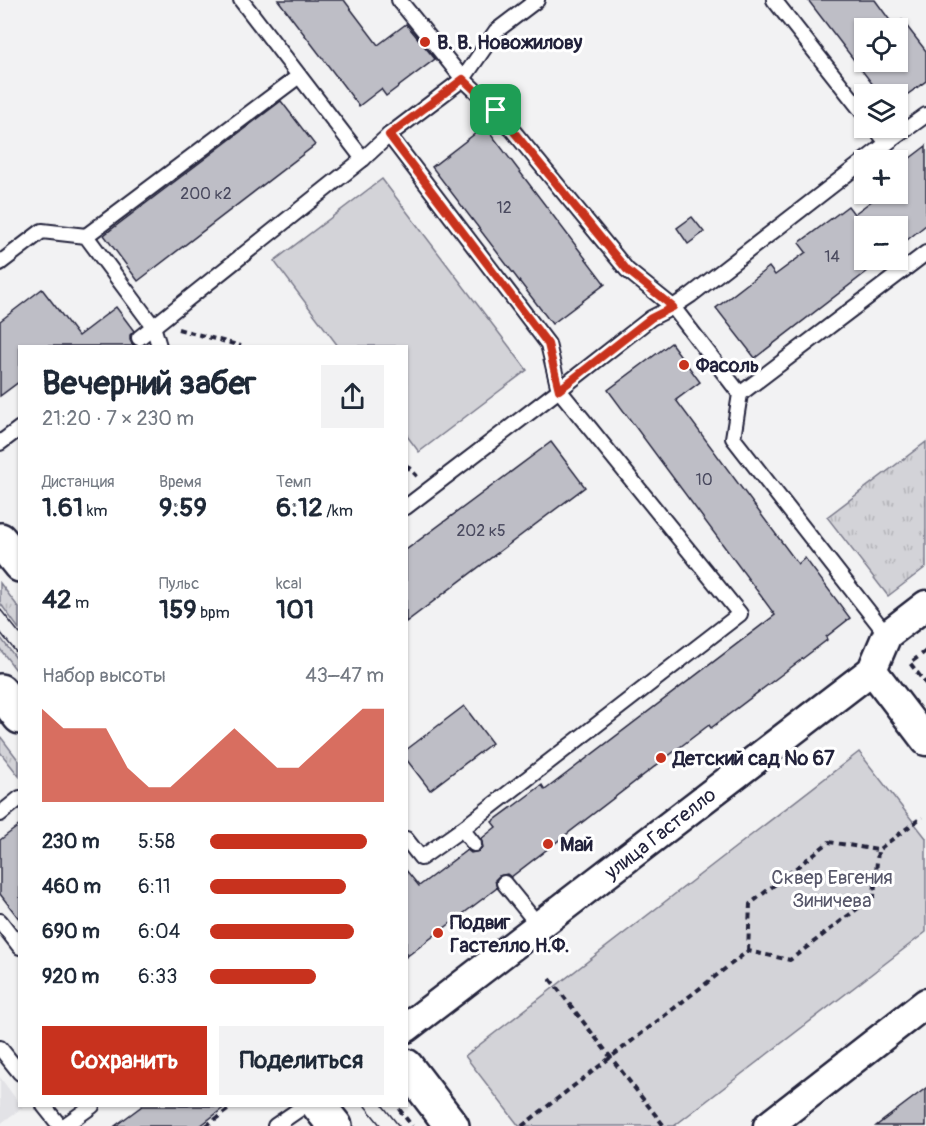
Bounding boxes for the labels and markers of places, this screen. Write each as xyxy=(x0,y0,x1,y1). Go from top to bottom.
place label: В. В. Новожилову xyxy=(437,30,583,55)
marker: В. В. Новожилову xyxy=(418,35,432,49)
pin xyxy=(470,84,521,135)
place label: Фасоль xyxy=(695,353,759,378)
marker: Фасоль xyxy=(677,358,691,372)
place label: Детский сад № 67 xyxy=(672,746,835,771)
marker: Детский сад № 67 xyxy=(654,751,668,765)
place label: Май xyxy=(560,832,593,857)
marker: Май xyxy=(541,837,555,851)
place label: Подвиг Гастелло Н.Ф. xyxy=(450,910,569,958)
marker: Подвиг Гастелло Н.Ф. xyxy=(431,926,445,940)

